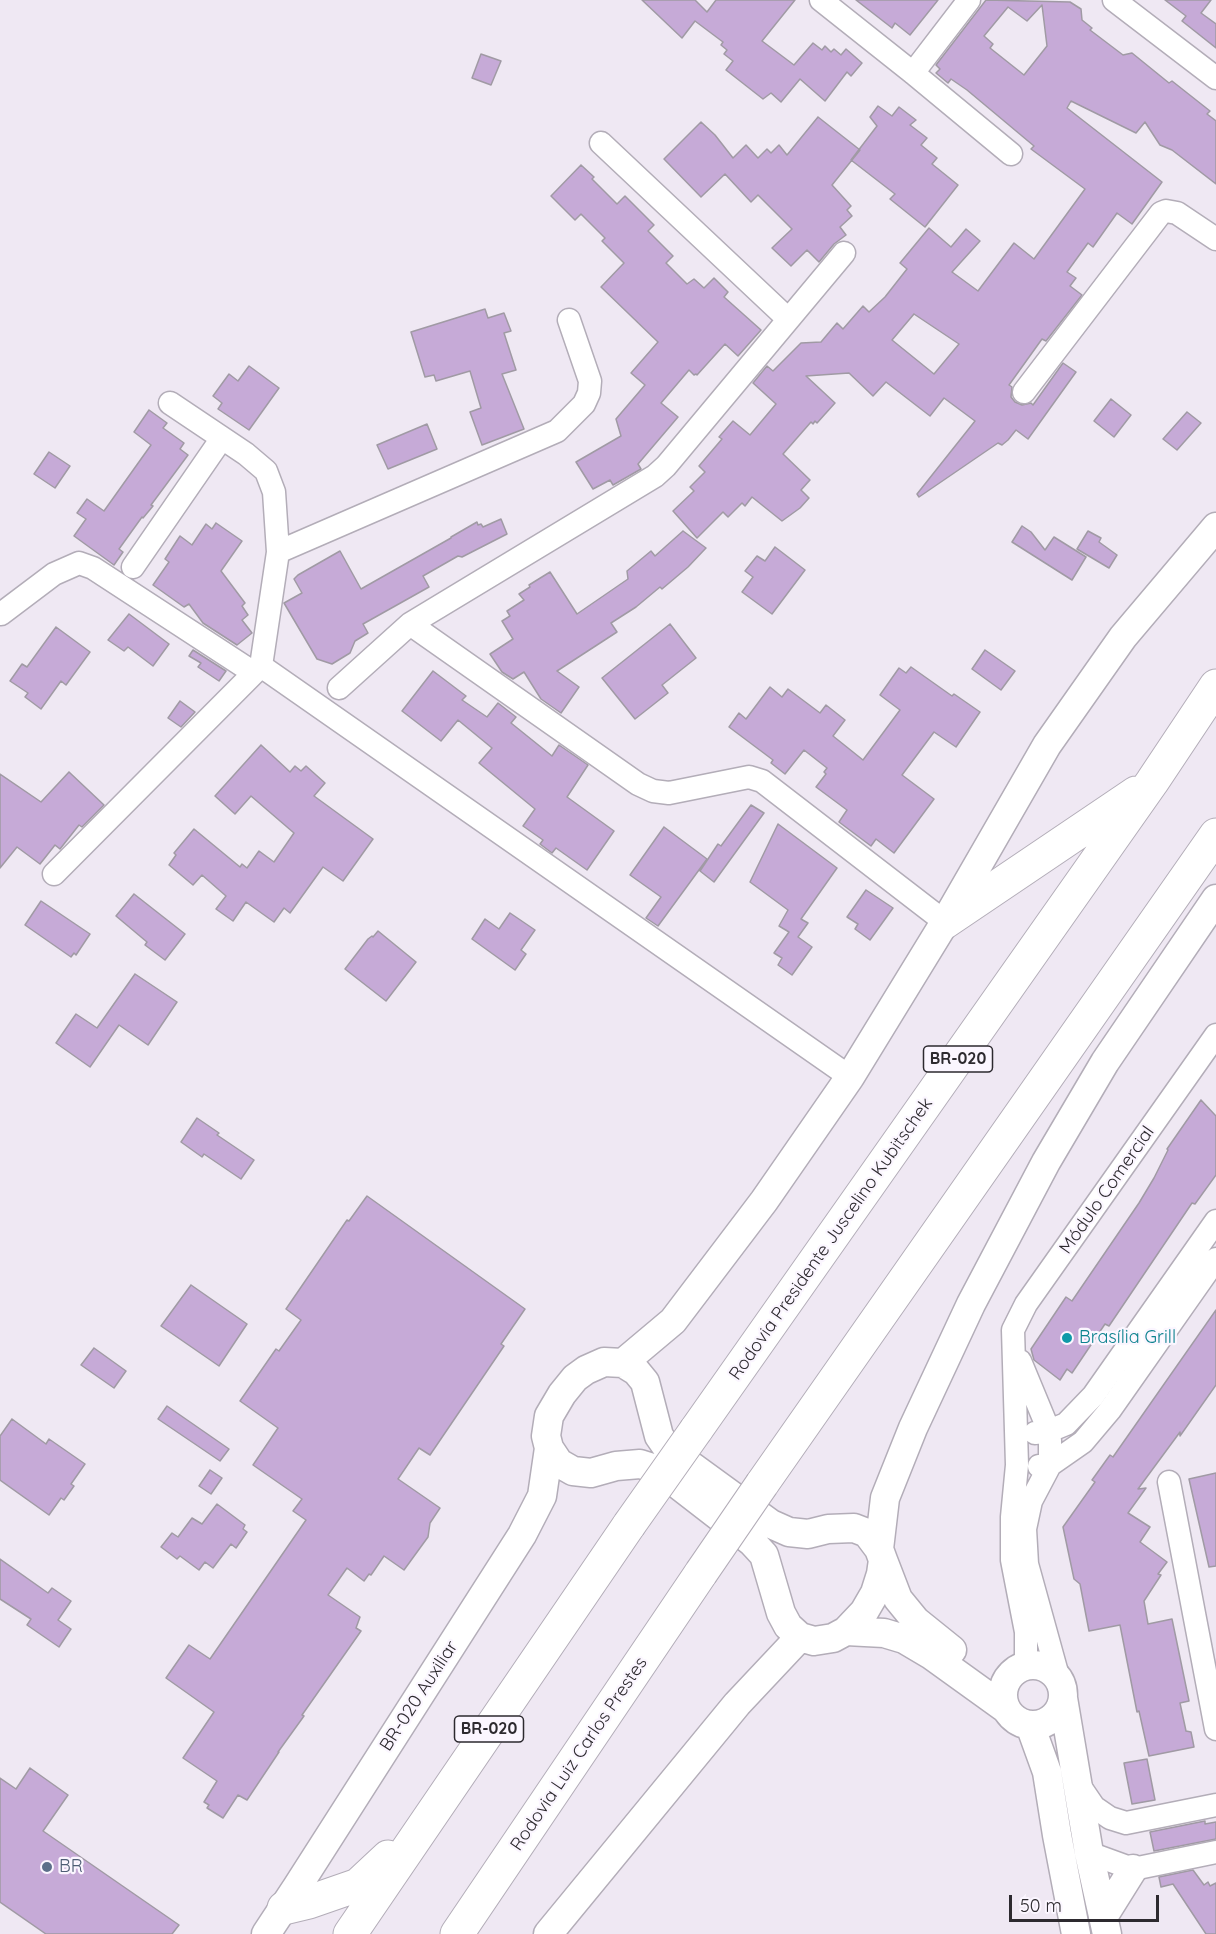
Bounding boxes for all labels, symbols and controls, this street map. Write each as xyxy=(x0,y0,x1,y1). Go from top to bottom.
road number: BR-020 xyxy=(924,1046,992,1072)
street label: Rodovia Presidente Juscelino Kubitschek xyxy=(725,1094,937,1384)
street label: Módulo Comercial xyxy=(1055,1122,1159,1258)
place label: Brasília Grill xyxy=(1079,1327,1176,1349)
marker: Brasília Grill xyxy=(1060,1331,1074,1345)
street label: BR-020 Auxiliar xyxy=(375,1637,463,1755)
street label: Rodovia Luiz Carlos Prestes xyxy=(506,1653,652,1855)
road number: BR-020 xyxy=(454,1716,524,1742)
place label: BR xyxy=(59,1856,83,1878)
marker: BR xyxy=(40,1860,54,1874)
scale bar xyxy=(1012,1883,1162,1921)
text: 50 m xyxy=(1020,1894,1062,1917)

